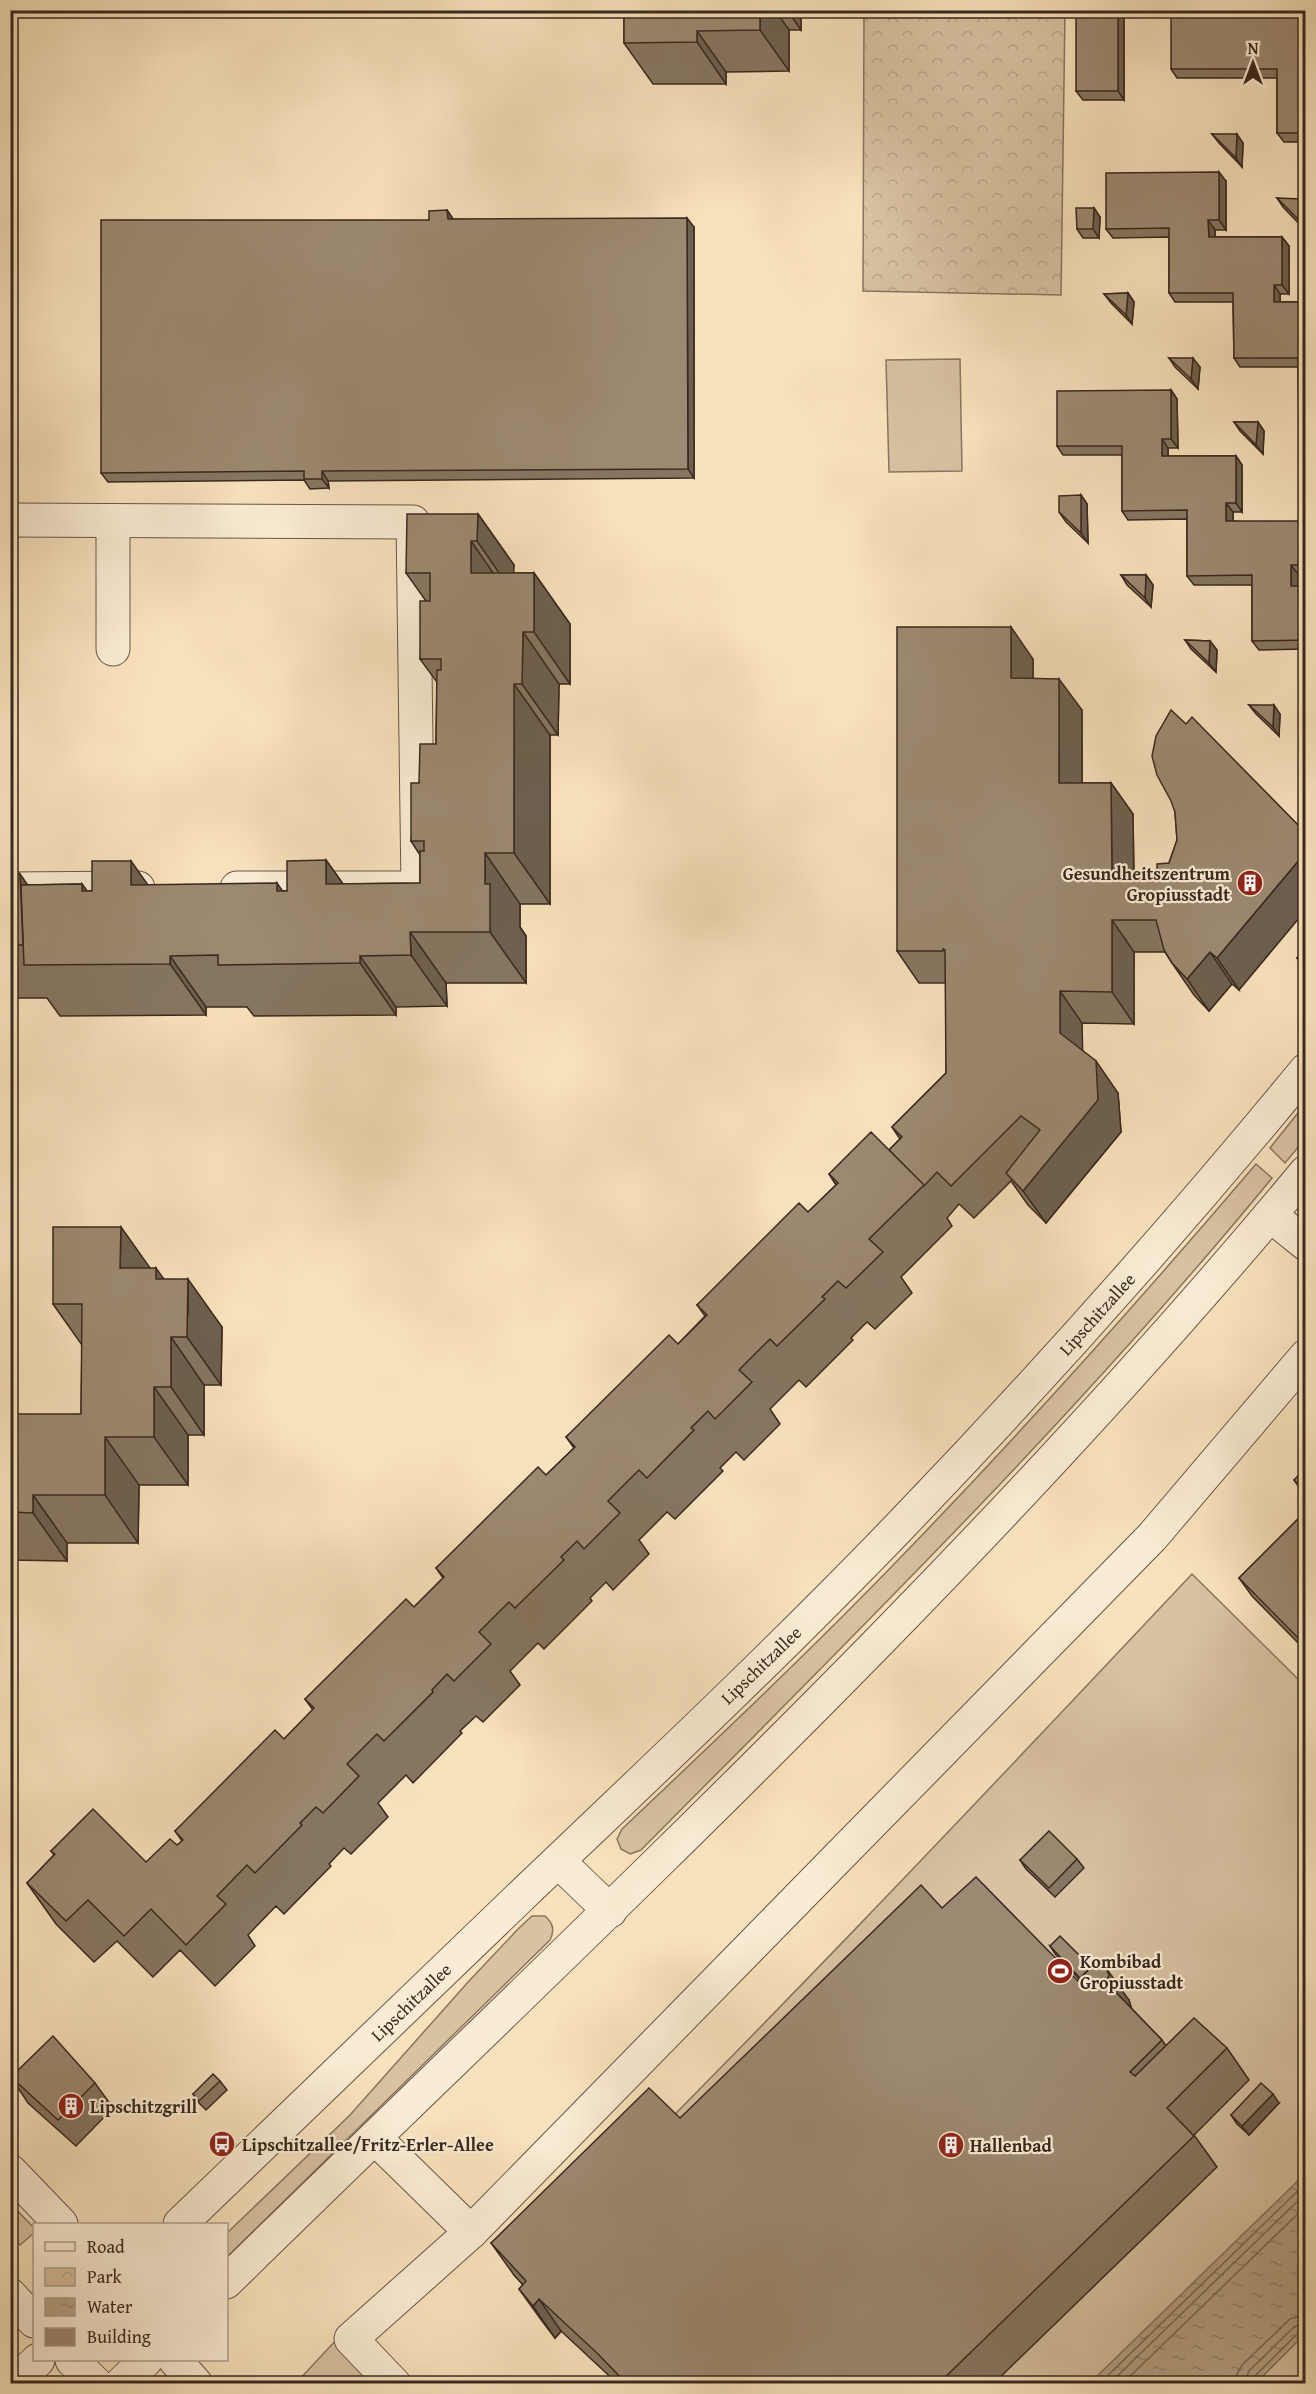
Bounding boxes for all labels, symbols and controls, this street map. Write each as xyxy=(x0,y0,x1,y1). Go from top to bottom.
north arrow xyxy=(1223,33,1283,93)
text: N xyxy=(1248,36,1259,60)
place label: Gesundheitszentrum Gropiusstadt xyxy=(1063,860,1231,908)
building icon: Gesundheitszentrum Gropiusstadt xyxy=(1235,868,1265,898)
street label: Lipschitzallee xyxy=(1052,1267,1142,1361)
street label: Lipschitzallee xyxy=(714,1619,808,1711)
place label: Kombibad Gropiusstadt xyxy=(1080,1948,1183,1996)
street label: Lipschitzallee xyxy=(364,1956,458,2048)
sports icon: Kombibad Gropiusstadt xyxy=(1045,1956,1075,1986)
building icon: Lipschitzgrill xyxy=(56,2091,86,2121)
place label: Lipschitzgrill xyxy=(90,2093,197,2120)
bus stop icon: Lipschitzallee/Fritz-Erler-Allee xyxy=(207,2129,237,2159)
building icon: Hallenbad xyxy=(936,2130,966,2160)
place label: Lipschitzallee/Fritz-Erler-Allee xyxy=(242,2131,494,2158)
place label: Hallenbad xyxy=(970,2132,1052,2159)
legend xyxy=(33,2223,228,2361)
text: Road xyxy=(87,2233,125,2260)
text: Park xyxy=(87,2263,123,2290)
text: Water xyxy=(87,2293,133,2320)
text: Building xyxy=(87,2323,151,2350)

